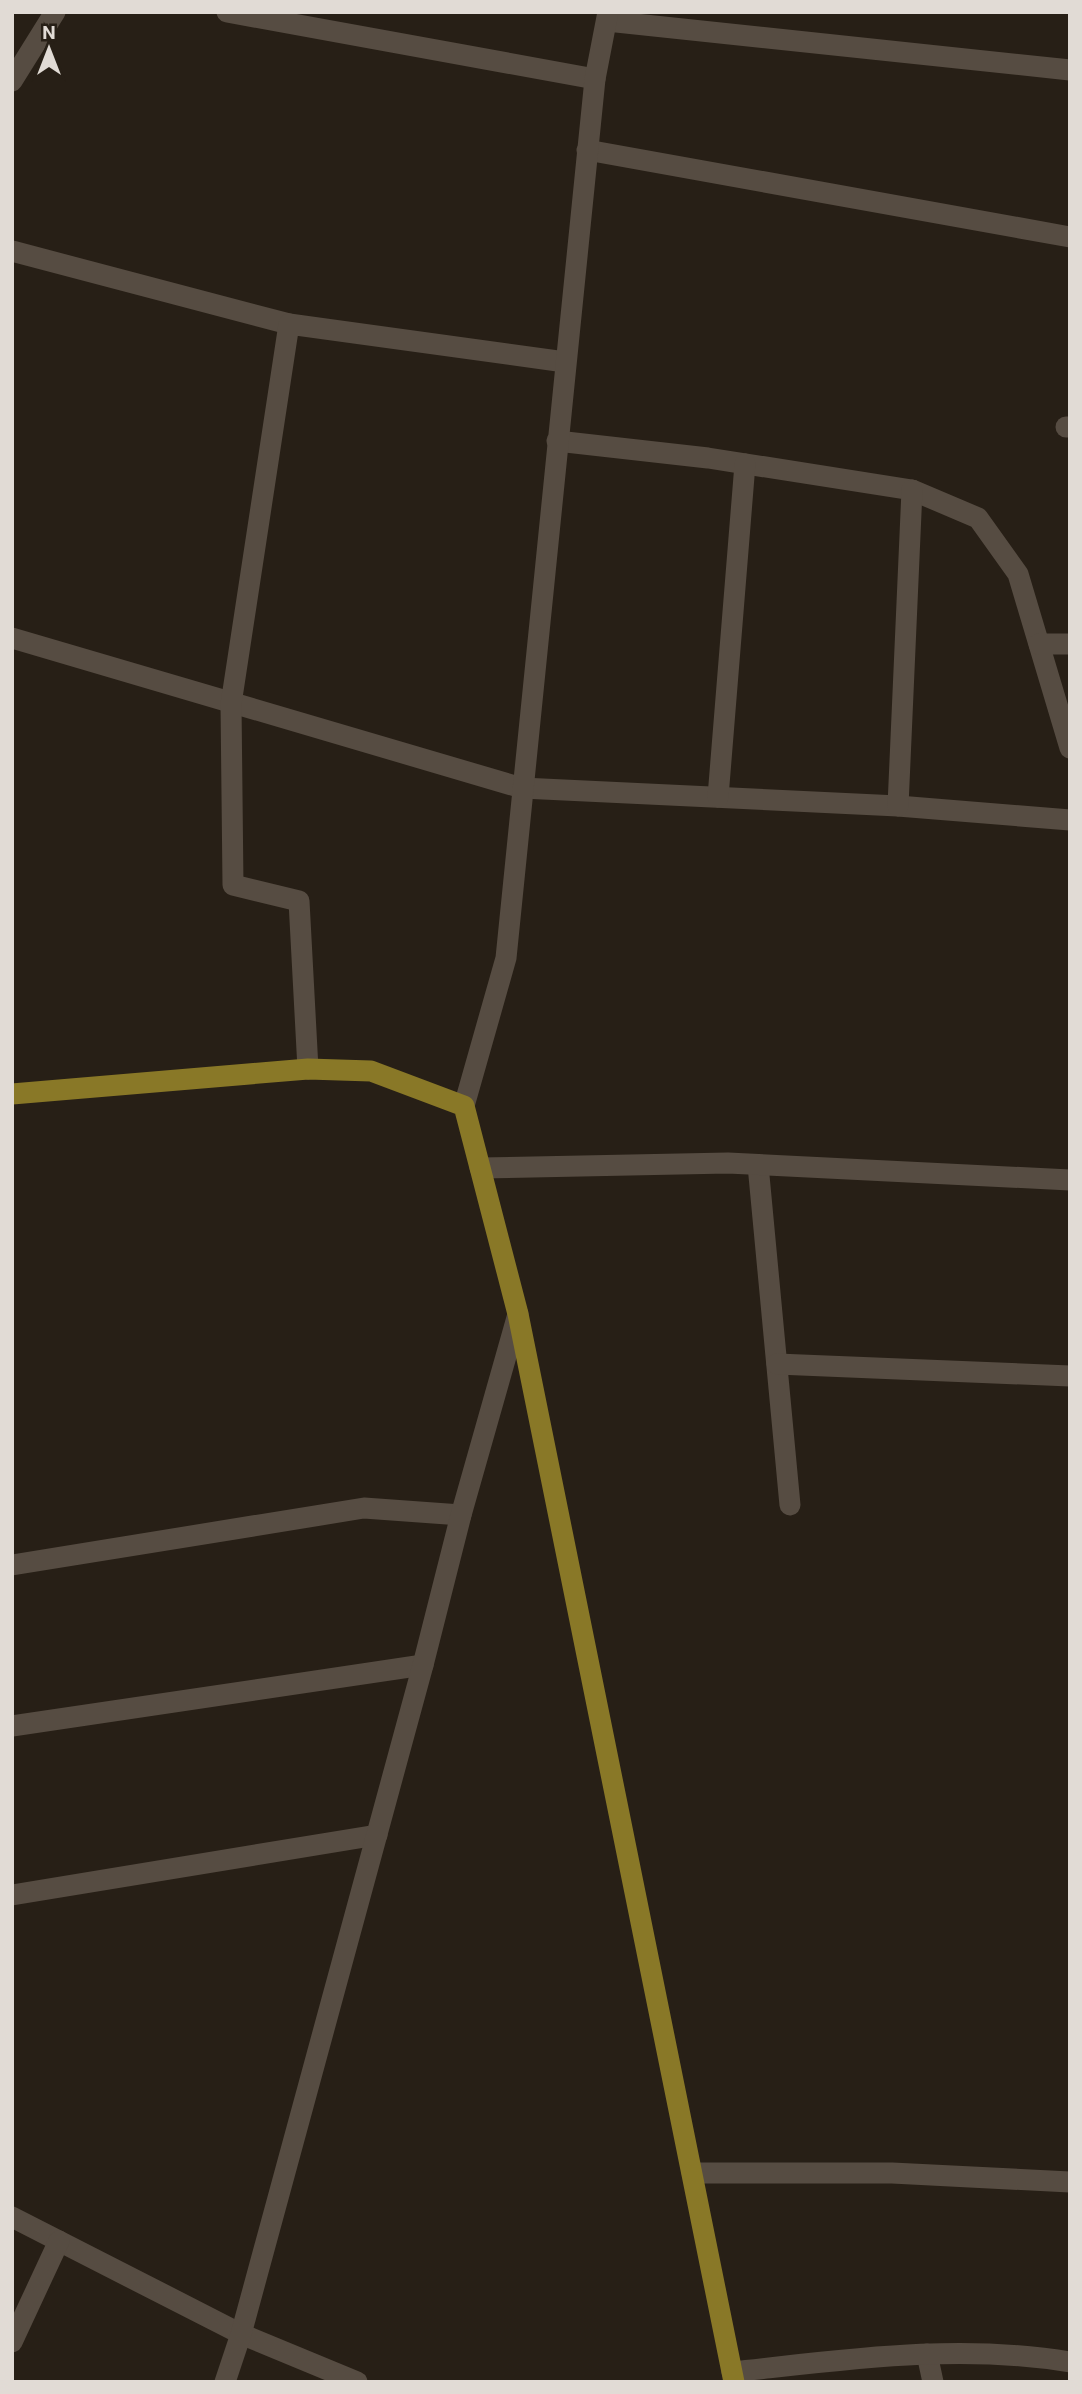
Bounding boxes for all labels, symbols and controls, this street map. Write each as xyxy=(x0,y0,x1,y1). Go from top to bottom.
north arrow xyxy=(14,14,84,84)
text: N xyxy=(42,21,56,44)

